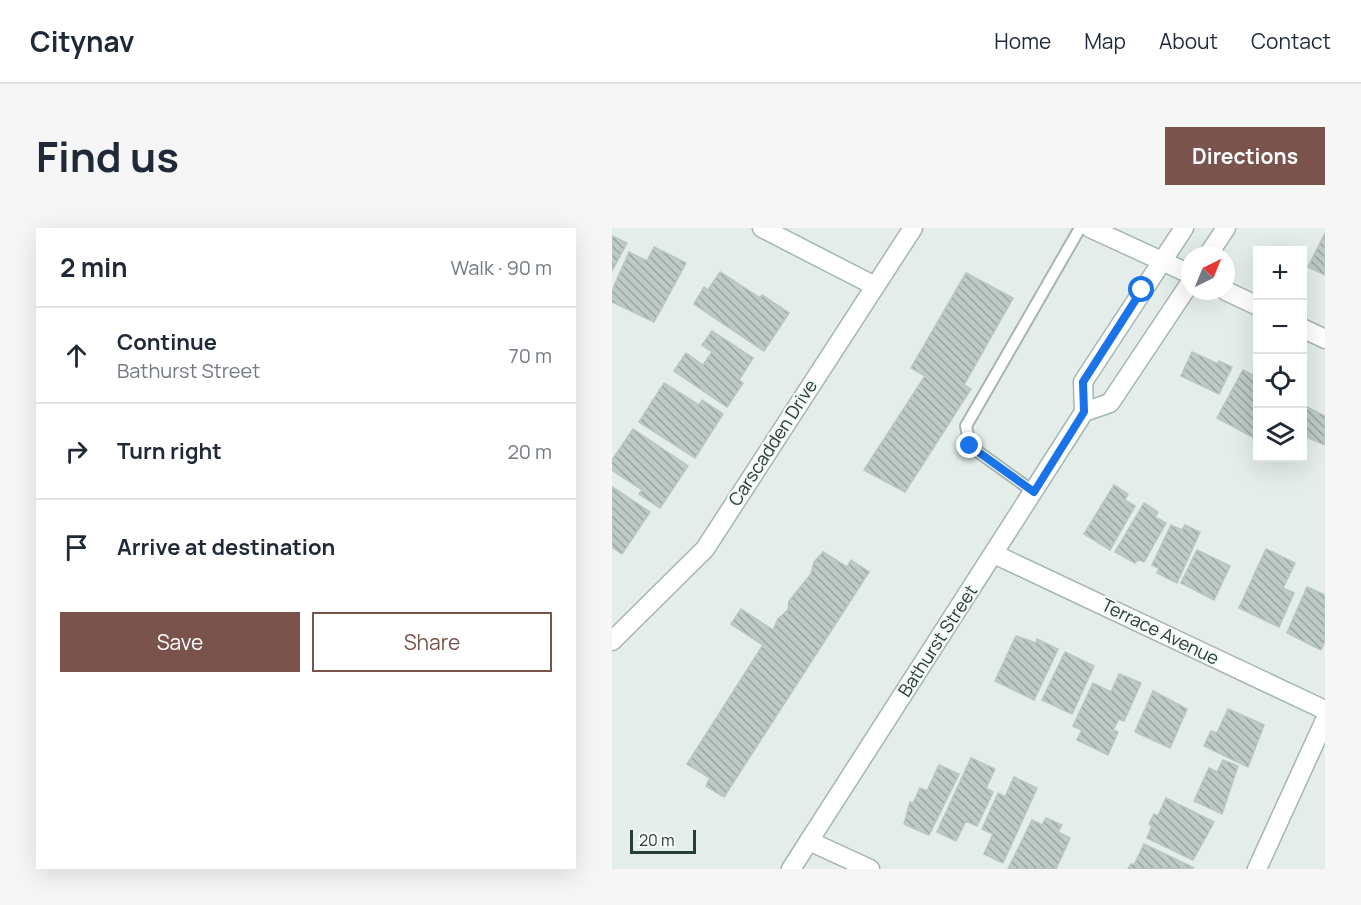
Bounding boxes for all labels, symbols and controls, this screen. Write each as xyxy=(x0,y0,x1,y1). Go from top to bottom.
text: Citynav xyxy=(30,22,134,60)
text: Home xyxy=(994,27,1051,55)
text: Map xyxy=(1084,27,1126,55)
text: About xyxy=(1159,27,1218,55)
text: Contact xyxy=(1251,27,1331,55)
text: Find us xyxy=(36,127,179,185)
button: Directions xyxy=(1165,127,1325,185)
north arrow xyxy=(1181,246,1235,300)
map controls xyxy=(1253,246,1307,462)
button: + xyxy=(1253,246,1307,300)
text: 2 min xyxy=(60,249,128,285)
text: Walk · 90 m xyxy=(450,254,552,281)
route start xyxy=(1128,276,1154,302)
button: − xyxy=(1253,300,1307,354)
text: Continue xyxy=(117,327,217,357)
icon: ahead xyxy=(60,339,93,372)
text: 70 m xyxy=(509,342,552,369)
button: locate xyxy=(1253,354,1307,408)
text: Bathurst Street xyxy=(117,357,260,384)
street label: Carscadden Drive xyxy=(722,375,822,510)
button: layers xyxy=(1253,408,1307,462)
route end xyxy=(956,432,982,458)
icon: right xyxy=(60,435,93,468)
text: Turn right xyxy=(117,436,222,466)
text: 20 m xyxy=(507,438,552,465)
icon: arrive xyxy=(60,531,93,564)
text: Arrive at destination xyxy=(117,532,335,562)
street label: Bathurst Street xyxy=(892,580,982,701)
street label: Terrace Avenue xyxy=(1098,592,1223,670)
button: Save xyxy=(60,612,300,672)
button: Share xyxy=(312,612,552,672)
scale bar xyxy=(630,827,696,854)
text: 20 m xyxy=(639,829,675,851)

